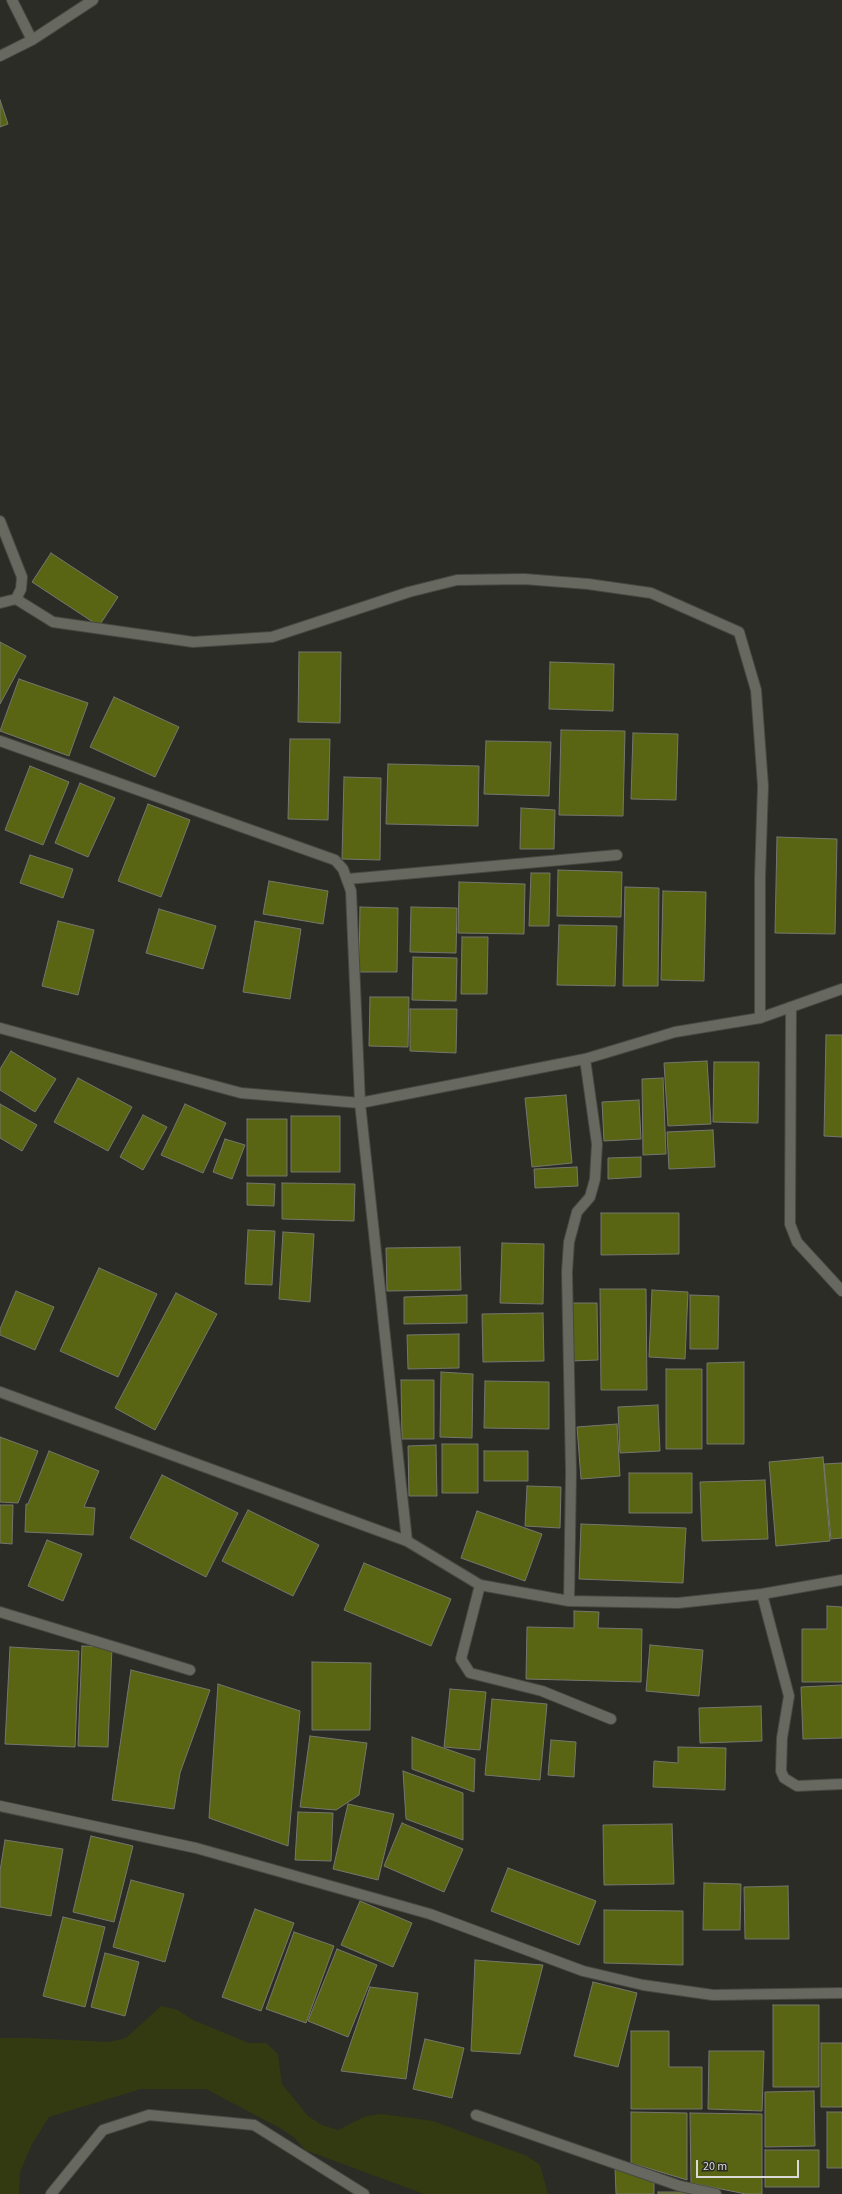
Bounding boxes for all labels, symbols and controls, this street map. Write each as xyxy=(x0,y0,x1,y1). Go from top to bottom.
scale bar xyxy=(698,2152,801,2178)
text: 20 m xyxy=(703,2158,727,2175)

